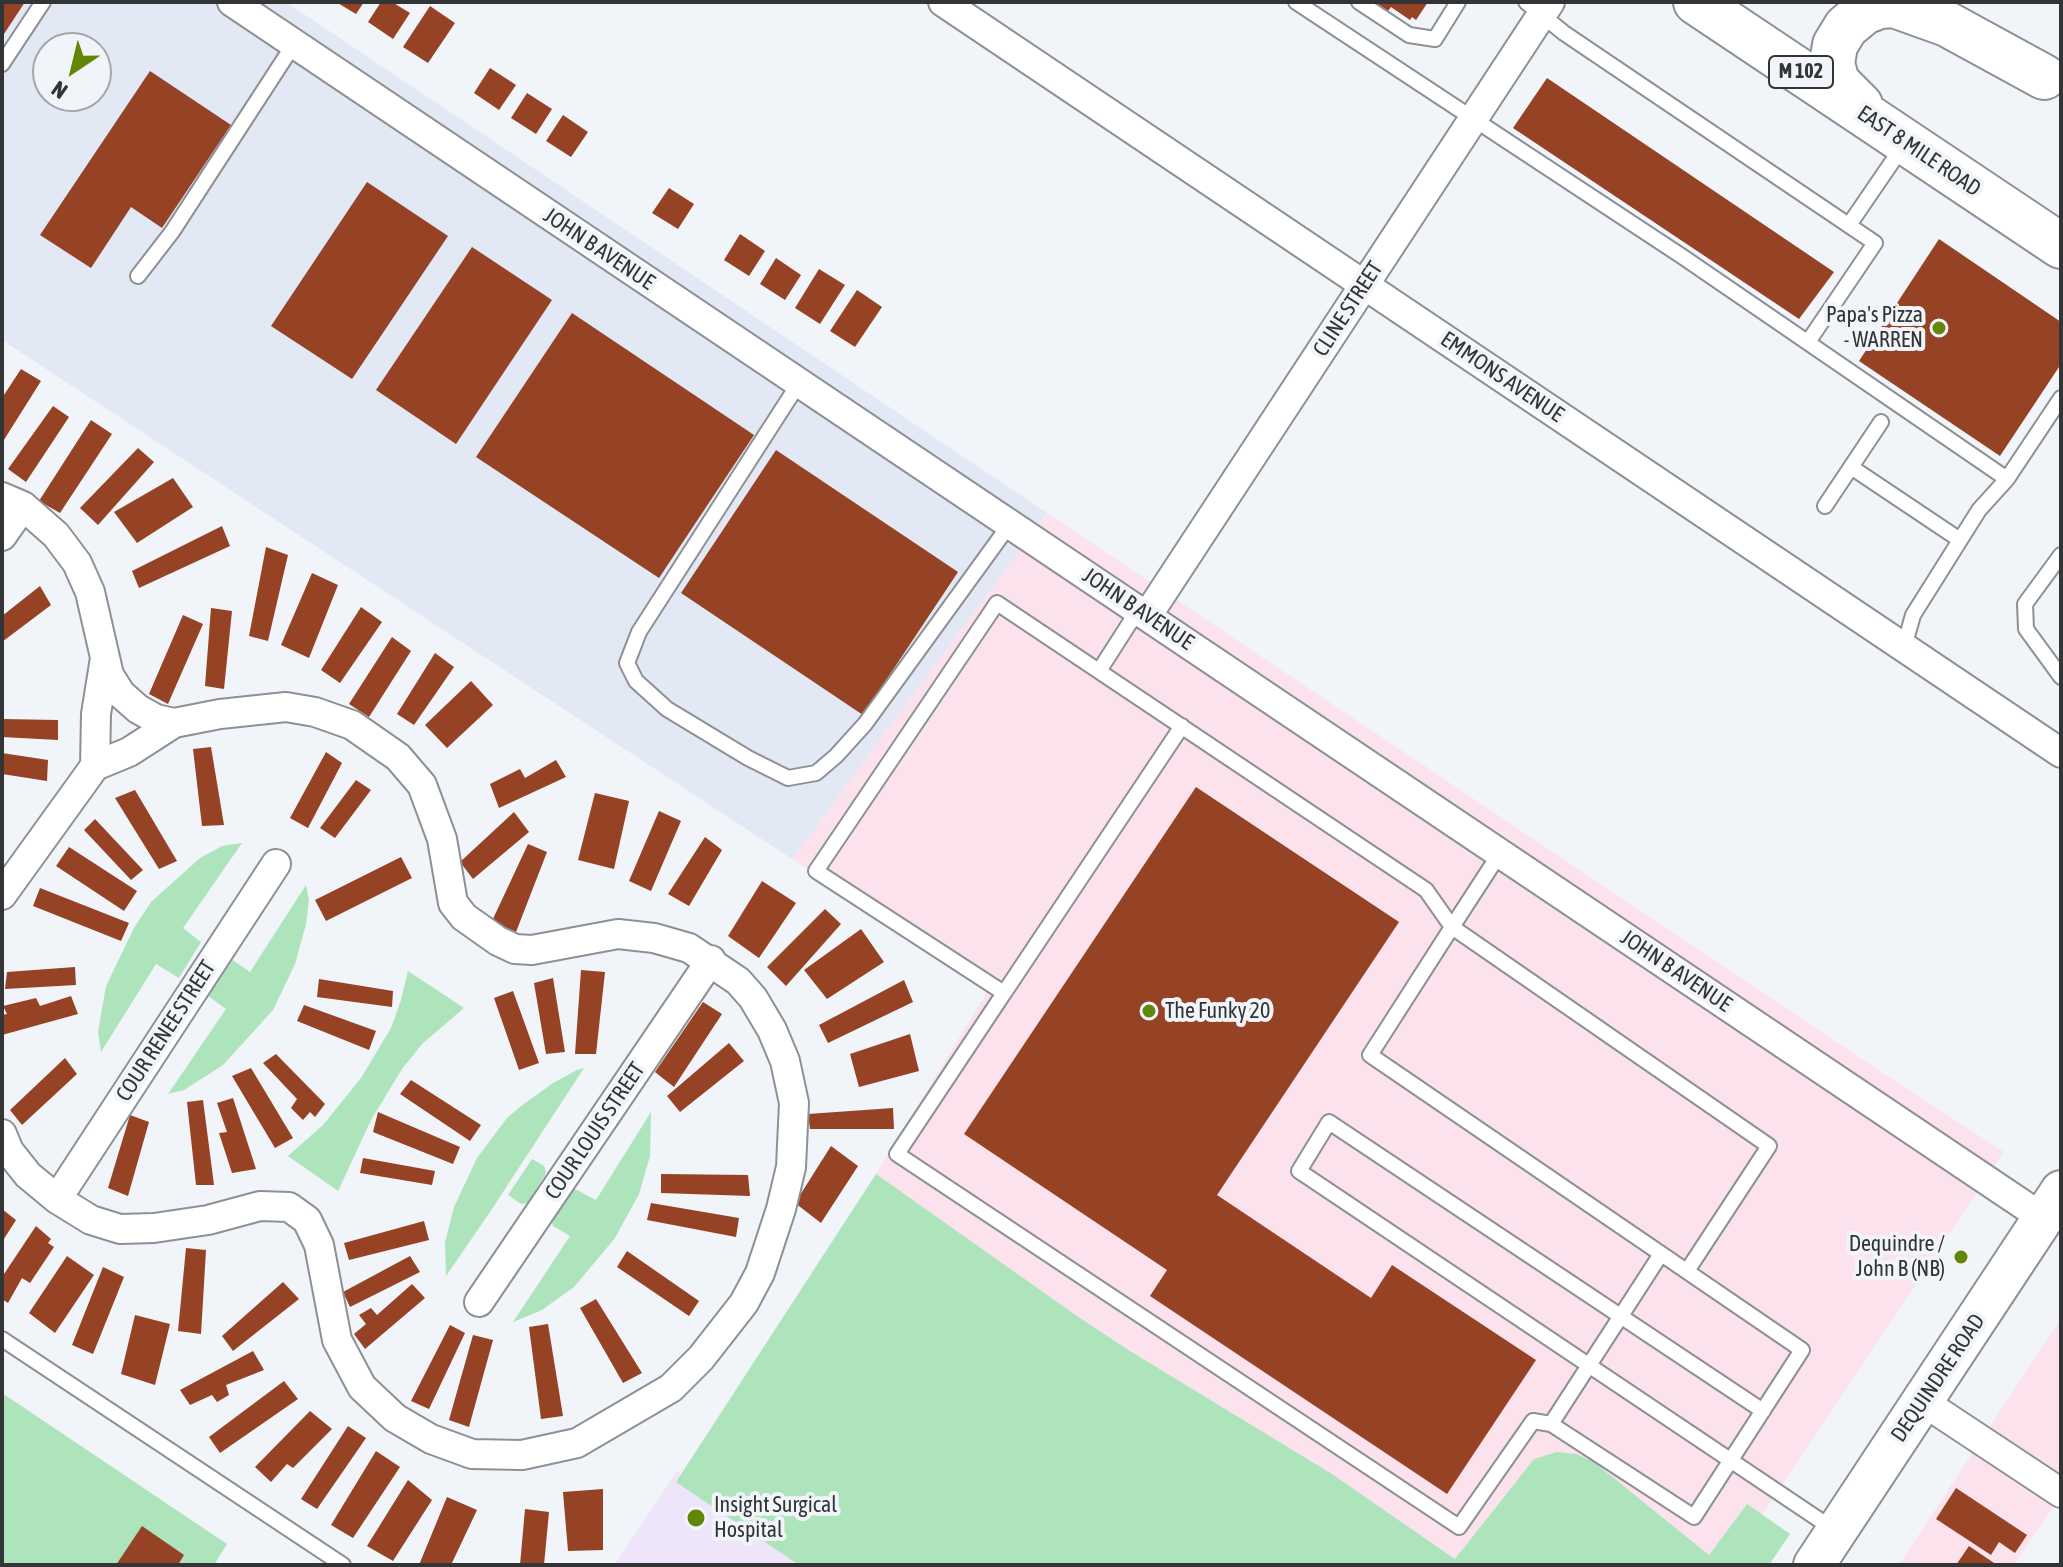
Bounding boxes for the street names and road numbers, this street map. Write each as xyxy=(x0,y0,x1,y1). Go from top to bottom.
road number: M 102 xyxy=(1769,56,1833,88)
street label: EAST 8 MILE ROAD xyxy=(1852,100,1986,202)
street label: JOHN B AVENUE xyxy=(539,202,659,296)
street label: CLINE STREET xyxy=(1308,257,1388,361)
street label: EMMONS AVENUE xyxy=(1435,326,1569,428)
street label: JOHN B AVENUE xyxy=(1078,562,1198,656)
street label: JOHN B AVENUE xyxy=(1616,924,1736,1018)
street label: COUR RENEE STREET xyxy=(111,956,221,1106)
street label: COUR LOUIS STREET xyxy=(539,1058,651,1204)
street label: DEQUINDRE ROAD xyxy=(1886,1309,1990,1447)

